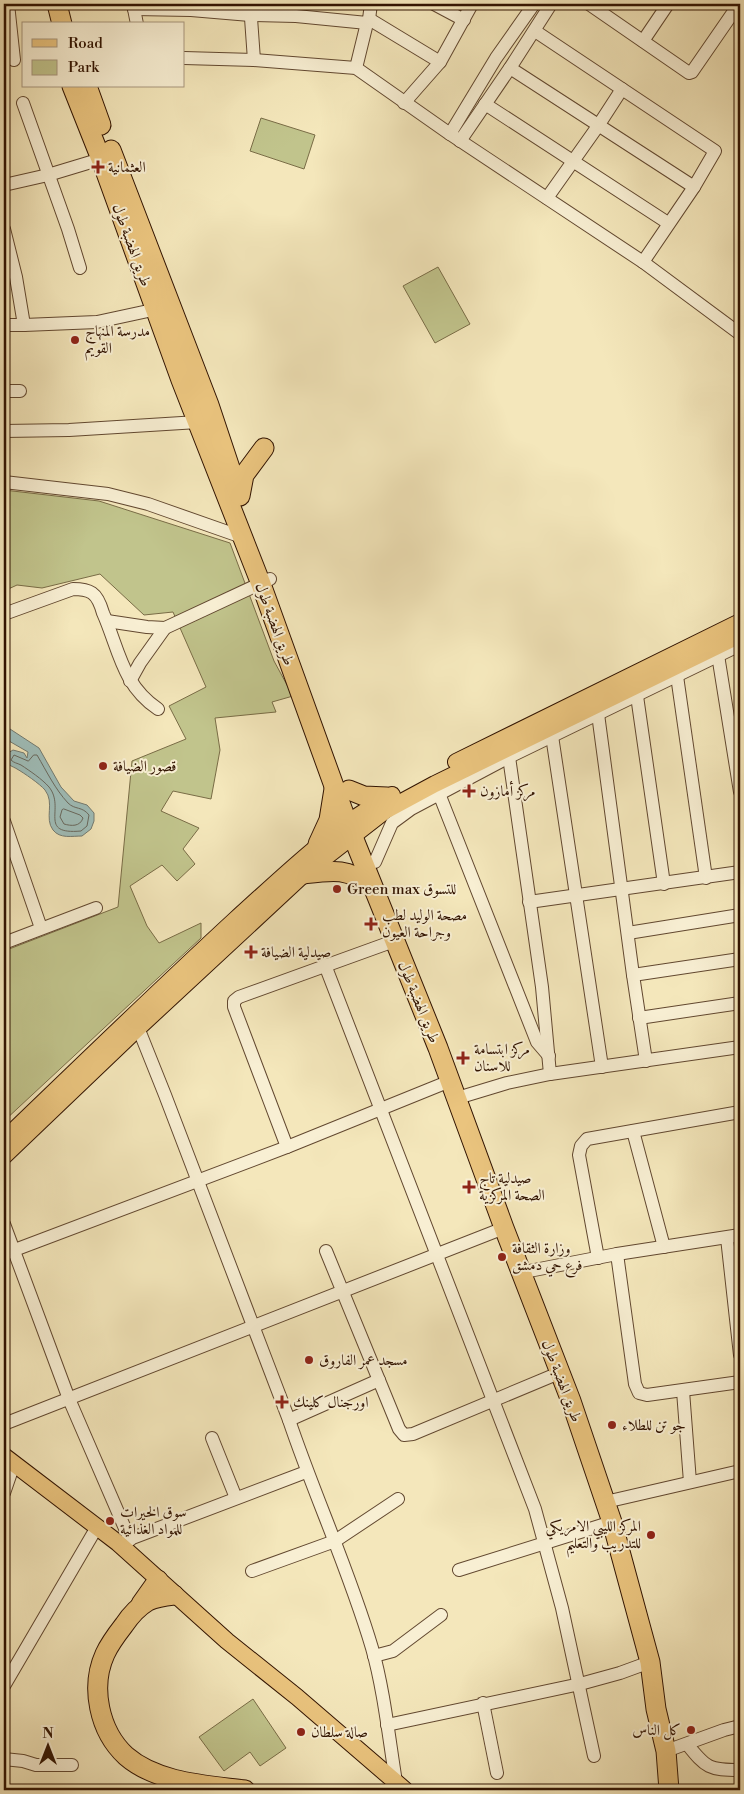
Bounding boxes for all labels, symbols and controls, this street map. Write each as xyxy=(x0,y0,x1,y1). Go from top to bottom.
legend xyxy=(22,22,185,88)
text: Road xyxy=(68,34,103,53)
text: Park xyxy=(68,58,100,77)
place label: العثمانية xyxy=(108,158,146,177)
marker: العثمانية xyxy=(92,161,104,173)
street label: طريق الهضبة طول xyxy=(108,201,155,289)
place label: مدرسة المنهاج القويم xyxy=(85,322,150,361)
marker: مدرسة المنهاج القويم xyxy=(69,334,81,346)
street label: طريق الهضبة طول xyxy=(251,580,298,668)
place label: قصور الضيافة xyxy=(113,757,176,776)
marker: قصور الضيافة xyxy=(97,760,109,772)
place label: مركز أمازون xyxy=(480,780,536,802)
marker: مركز أمازون xyxy=(462,784,476,798)
place label: Green max للتسوق xyxy=(347,880,456,899)
marker: Green max للتسوق xyxy=(331,883,343,895)
place label: مصحة الوليد لطب وجراحة العيون xyxy=(382,906,467,942)
marker: مصحة الوليد لطب وجراحة العيون xyxy=(364,917,378,931)
place label: صيدلية الضيافة xyxy=(261,943,331,962)
marker: صيدلية الضيافة xyxy=(245,946,257,958)
street label: طريق الهضبة طول xyxy=(393,958,444,1046)
place label: مركز ابتسامة للاسنان xyxy=(474,1040,530,1076)
marker: مركز ابتسامة للاسنان xyxy=(456,1051,470,1065)
place label: صيدلية تاج الصحة المركزية xyxy=(479,1169,545,1205)
marker: صيدلية تاج الصحة المركزية xyxy=(463,1181,475,1193)
place label: وزارة الثقافة فرع حي دمشق xyxy=(512,1239,582,1278)
marker: وزارة الثقافة فرع حي دمشق xyxy=(496,1251,508,1263)
street label: طريق الهضبة طول xyxy=(537,1337,586,1425)
place label: مسجد عمر الفاروق xyxy=(319,1351,408,1370)
marker: مسجد عمر الفاروق xyxy=(303,1354,315,1366)
place label: اورجنال كلينك xyxy=(293,1393,369,1412)
marker: اورجنال كلينك xyxy=(275,1395,289,1409)
place label: جو تن للطلاء xyxy=(622,1416,686,1435)
marker: جو تن للطلاء xyxy=(606,1419,618,1431)
place label: سوق الخيرات للمواد الغذائية xyxy=(120,1503,187,1539)
marker: سوق الخيرات للمواد الغذائية xyxy=(104,1515,116,1527)
place label: المركز الليبي الامريكي للتدريب والتعليم xyxy=(546,1517,641,1558)
marker: المركز الليبي الامريكي للتدريب والتعليم xyxy=(645,1529,657,1541)
place label: كل الناس xyxy=(632,1721,681,1740)
north arrow xyxy=(22,1722,72,1772)
place label: صالة سلطان xyxy=(311,1723,368,1742)
marker: كل الناس xyxy=(685,1724,697,1736)
text: N xyxy=(42,1725,54,1743)
marker: صالة سلطان xyxy=(295,1726,307,1738)

